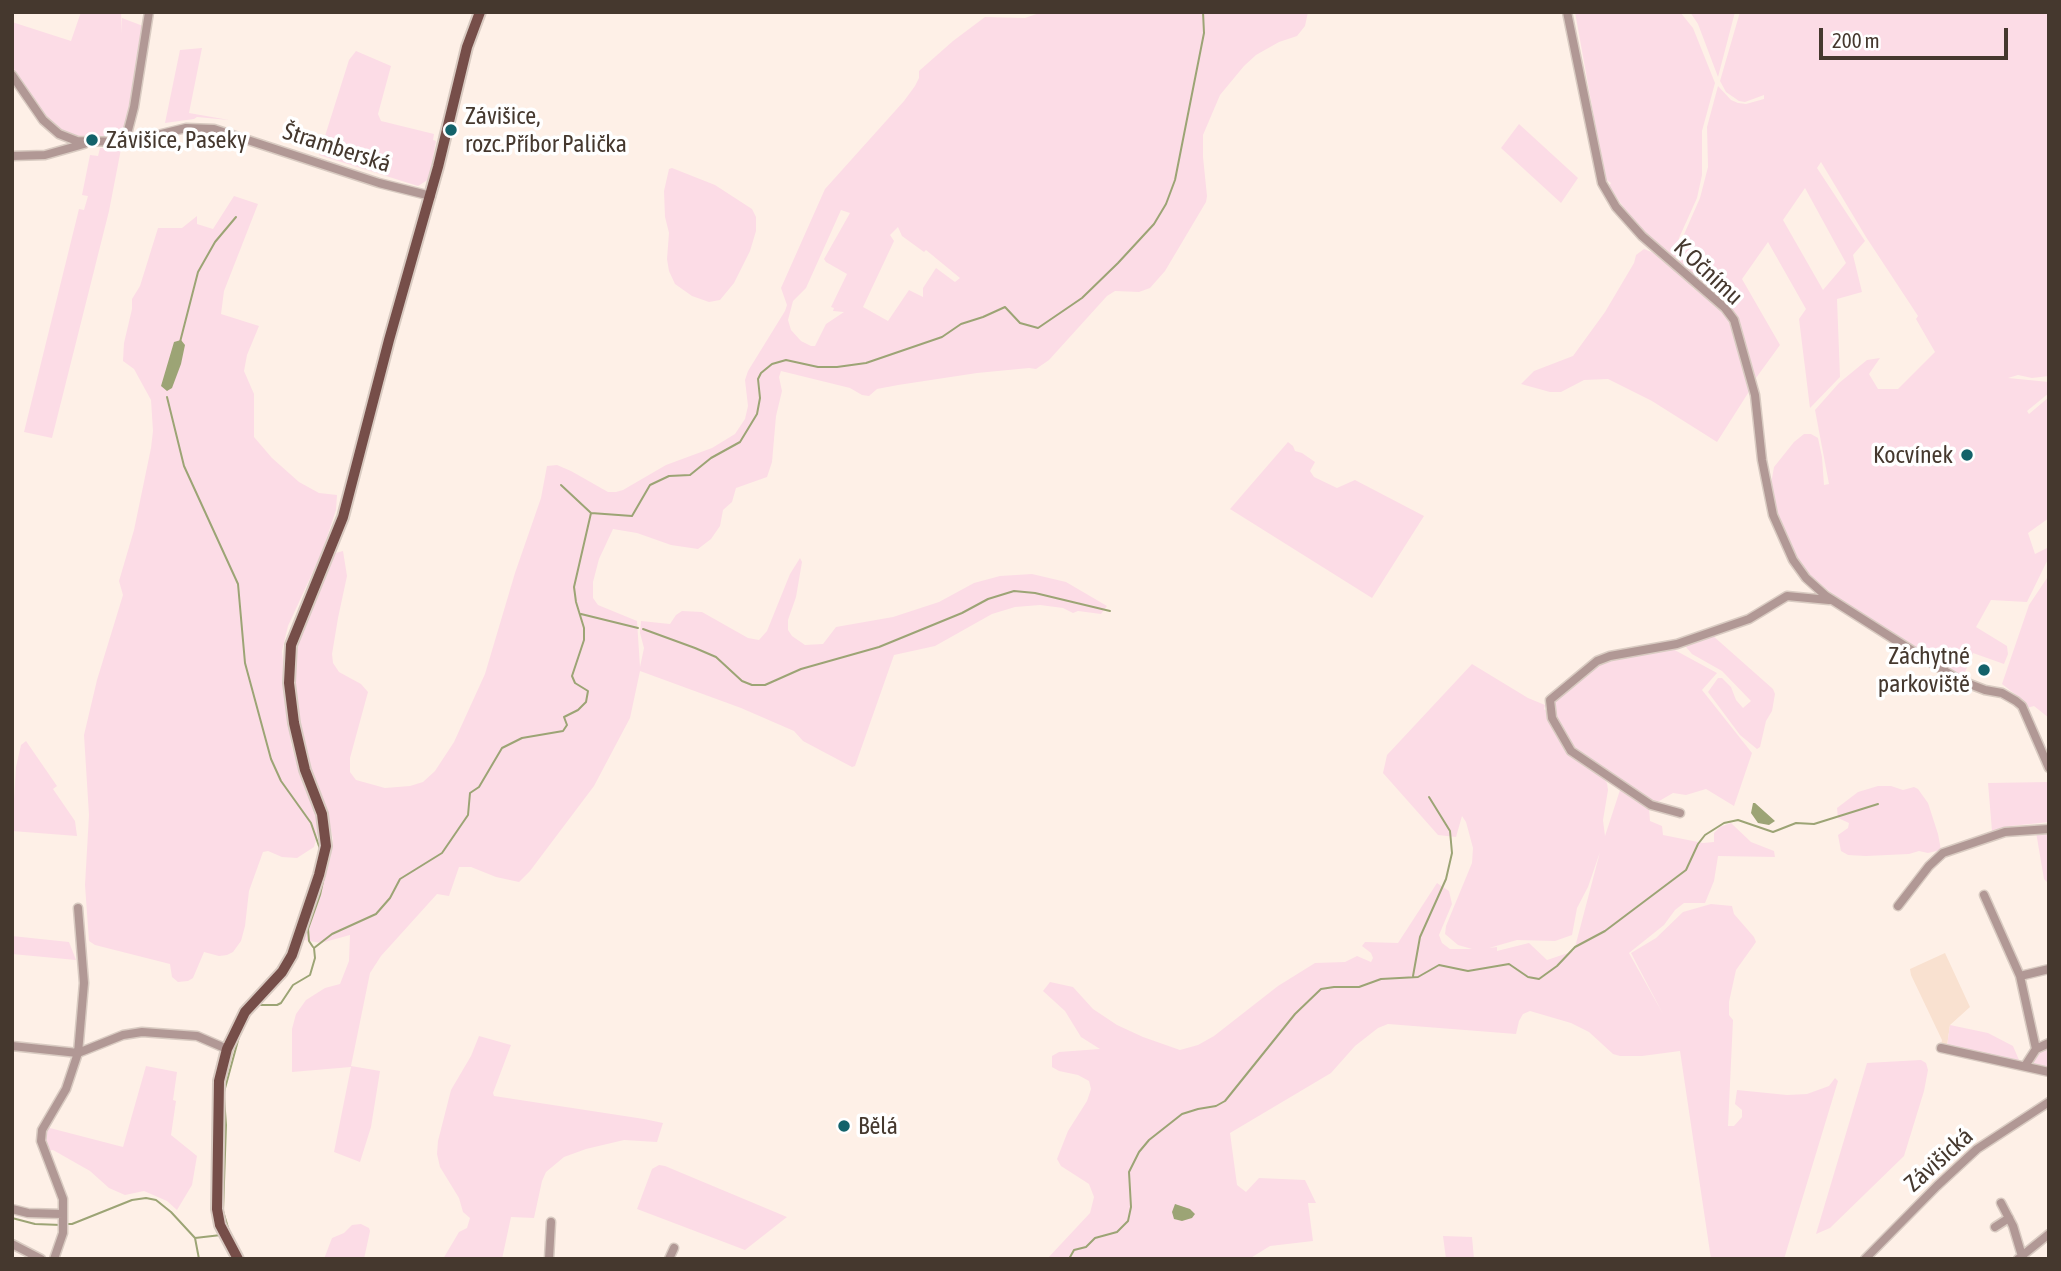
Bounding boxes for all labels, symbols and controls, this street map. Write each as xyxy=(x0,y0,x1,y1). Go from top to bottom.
scale bar xyxy=(1823,14,2012,58)
text: 200 m xyxy=(1832,28,1880,52)
place label: Závišice, rozc.Příbor Palička xyxy=(465,102,627,158)
street label: Štramberská xyxy=(279,117,395,179)
marker: Závišice, rozc.Příbor Palička xyxy=(443,122,459,138)
place label: Závišice, Paseky xyxy=(106,126,247,154)
marker: Závišice, Paseky xyxy=(84,132,100,148)
street label: K Očnímu xyxy=(1667,233,1749,311)
place label: Kocvínek xyxy=(1873,441,1953,469)
marker: Kocvínek xyxy=(1959,447,1975,463)
place label: Záchytné parkoviště xyxy=(1878,642,1970,698)
marker: Záchytné parkoviště xyxy=(1976,662,1992,678)
place label: Bělá xyxy=(858,1112,898,1140)
marker: Bělá xyxy=(836,1118,852,1134)
street label: Závišická xyxy=(1899,1122,1979,1198)

